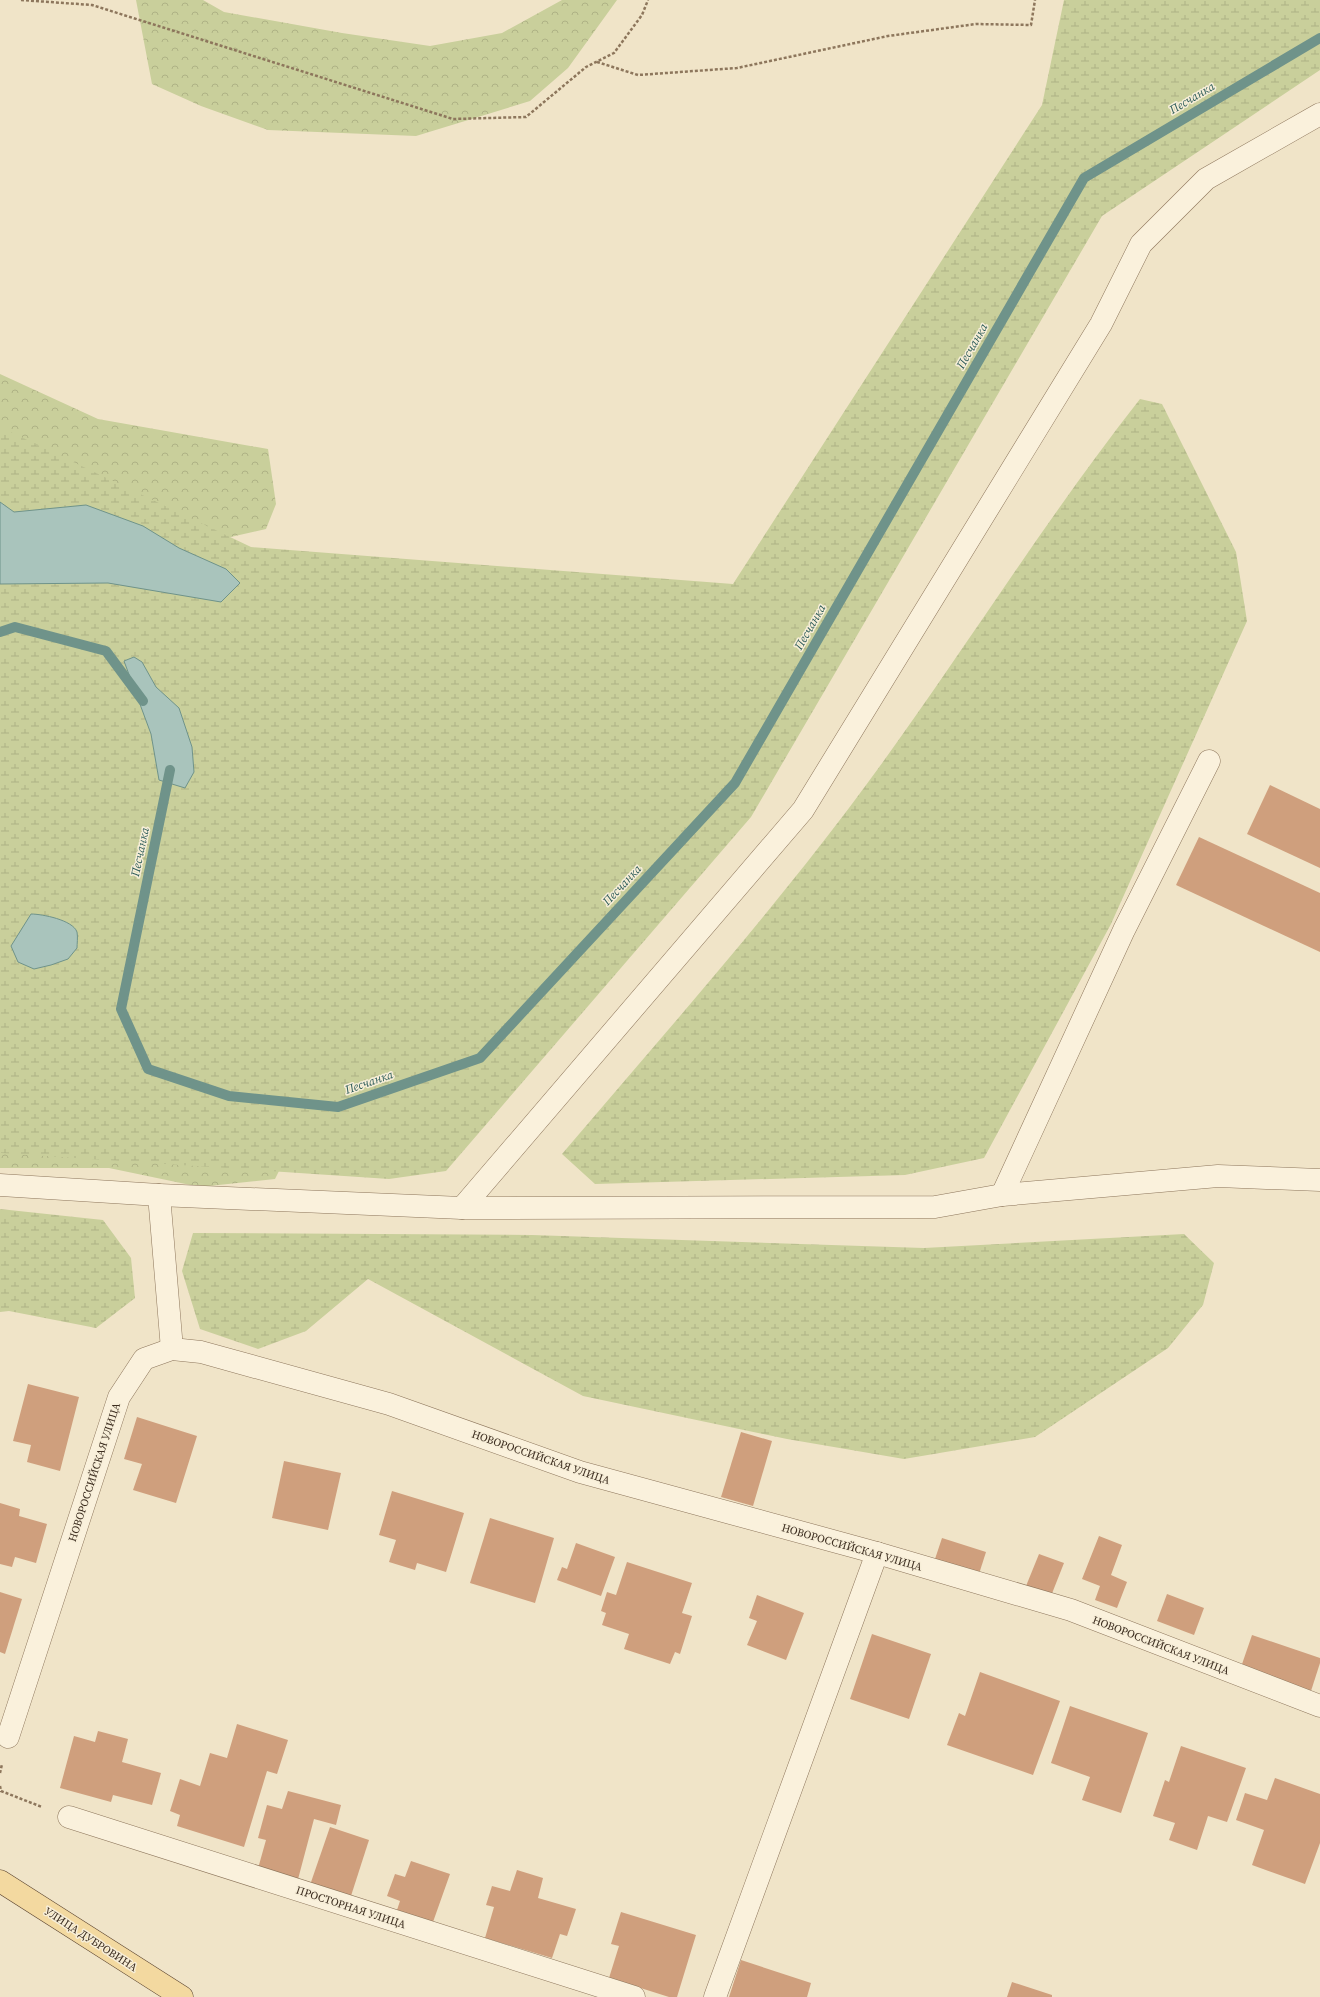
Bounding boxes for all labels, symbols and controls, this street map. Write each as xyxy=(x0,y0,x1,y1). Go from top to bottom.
water label: Песчанка xyxy=(1166,78,1218,118)
water label: Песчанка xyxy=(952,320,992,373)
water label: Песчанка xyxy=(790,601,830,654)
water label: Песчанка xyxy=(127,825,153,879)
water label: Песчанка xyxy=(598,861,645,909)
water label: Песчанка xyxy=(342,1066,396,1098)
street label: НОВОРОССИЙСКАЯ УЛИЦА xyxy=(65,1400,124,1544)
street label: НОВОРОССИЙСКАЯ УЛИЦА xyxy=(470,1427,613,1488)
street label: НОВОРОССИЙСКАЯ УЛИЦА xyxy=(780,1520,924,1575)
street label: НОВОРОССИЙСКАЯ УЛИЦА xyxy=(1090,1612,1232,1679)
street label: ПРОСТОРНАЯ УЛИЦА xyxy=(294,1883,408,1933)
street label: УЛИЦА ДУБРОВИНА xyxy=(41,1904,141,1976)

